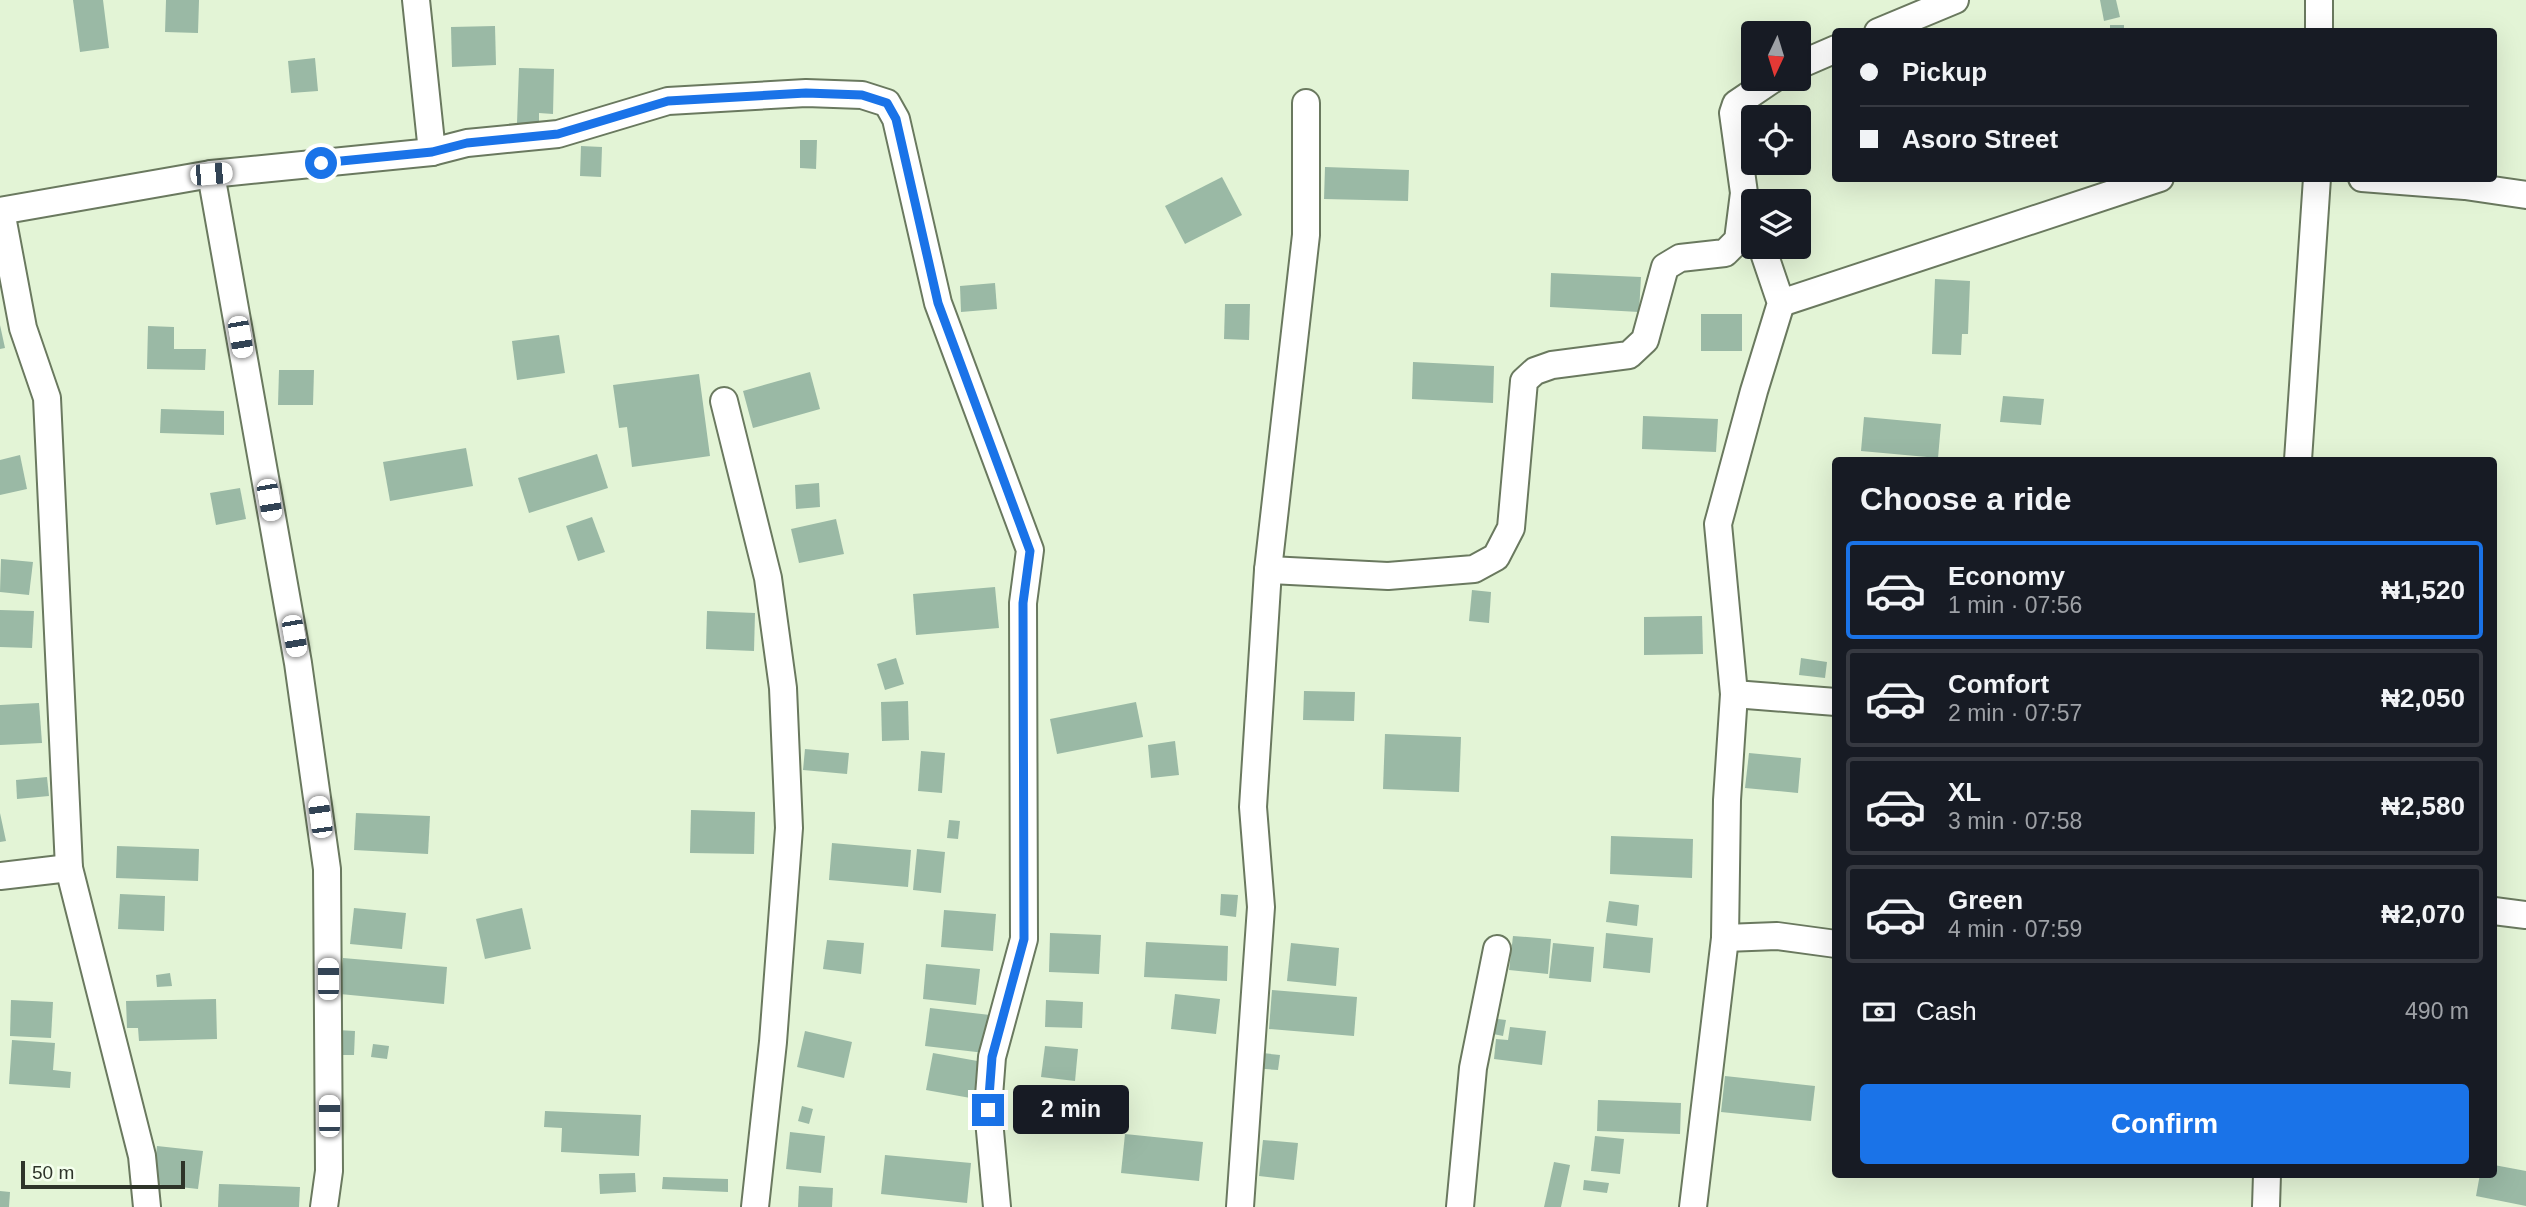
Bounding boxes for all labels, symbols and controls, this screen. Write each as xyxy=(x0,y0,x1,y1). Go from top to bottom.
north arrow xyxy=(1741,21,1811,91)
map controls xyxy=(1741,21,1811,259)
text: Pickup xyxy=(1902,57,1987,87)
button: locate xyxy=(1741,105,1811,175)
text: Asoro Street xyxy=(1902,124,2058,154)
route start xyxy=(305,147,337,179)
car xyxy=(190,162,233,186)
button: layers xyxy=(1741,189,1811,259)
car xyxy=(227,314,254,360)
car xyxy=(256,477,283,523)
text: Choose a ride xyxy=(1860,481,2072,517)
icon: car xyxy=(1864,559,1927,622)
text: Economy xyxy=(1948,561,2065,591)
text: ₦1,520 xyxy=(2381,575,2465,605)
text: 1 min · 07:56 xyxy=(1948,592,2082,618)
car xyxy=(281,613,308,659)
icon: car xyxy=(1864,667,1927,730)
text: Comfort xyxy=(1948,669,2049,699)
text: ₦2,050 xyxy=(2381,683,2465,713)
text: 2 min · 07:57 xyxy=(1948,700,2082,726)
icon: car xyxy=(1864,775,1927,838)
text: XL xyxy=(1948,777,1981,807)
text: ₦2,580 xyxy=(2381,791,2465,821)
car xyxy=(307,795,334,839)
text: 3 min · 07:58 xyxy=(1948,808,2082,834)
icon: car xyxy=(1864,883,1927,946)
text: Green xyxy=(1948,885,2023,915)
text: ₦2,070 xyxy=(2381,899,2465,929)
text: 4 min · 07:59 xyxy=(1948,916,2082,942)
car xyxy=(318,958,339,1000)
icon: cash xyxy=(1860,993,1898,1031)
text: Cash xyxy=(1916,996,1977,1026)
text: 490 m xyxy=(2405,998,2469,1024)
button: Confirm xyxy=(1860,1084,2469,1164)
callout: 2 min xyxy=(1012,1086,1128,1134)
route end xyxy=(972,1094,1004,1126)
car xyxy=(319,1095,340,1137)
text: 2 min xyxy=(1041,1096,1101,1122)
scale bar xyxy=(21,1158,186,1190)
text: 50 m xyxy=(32,1162,74,1183)

